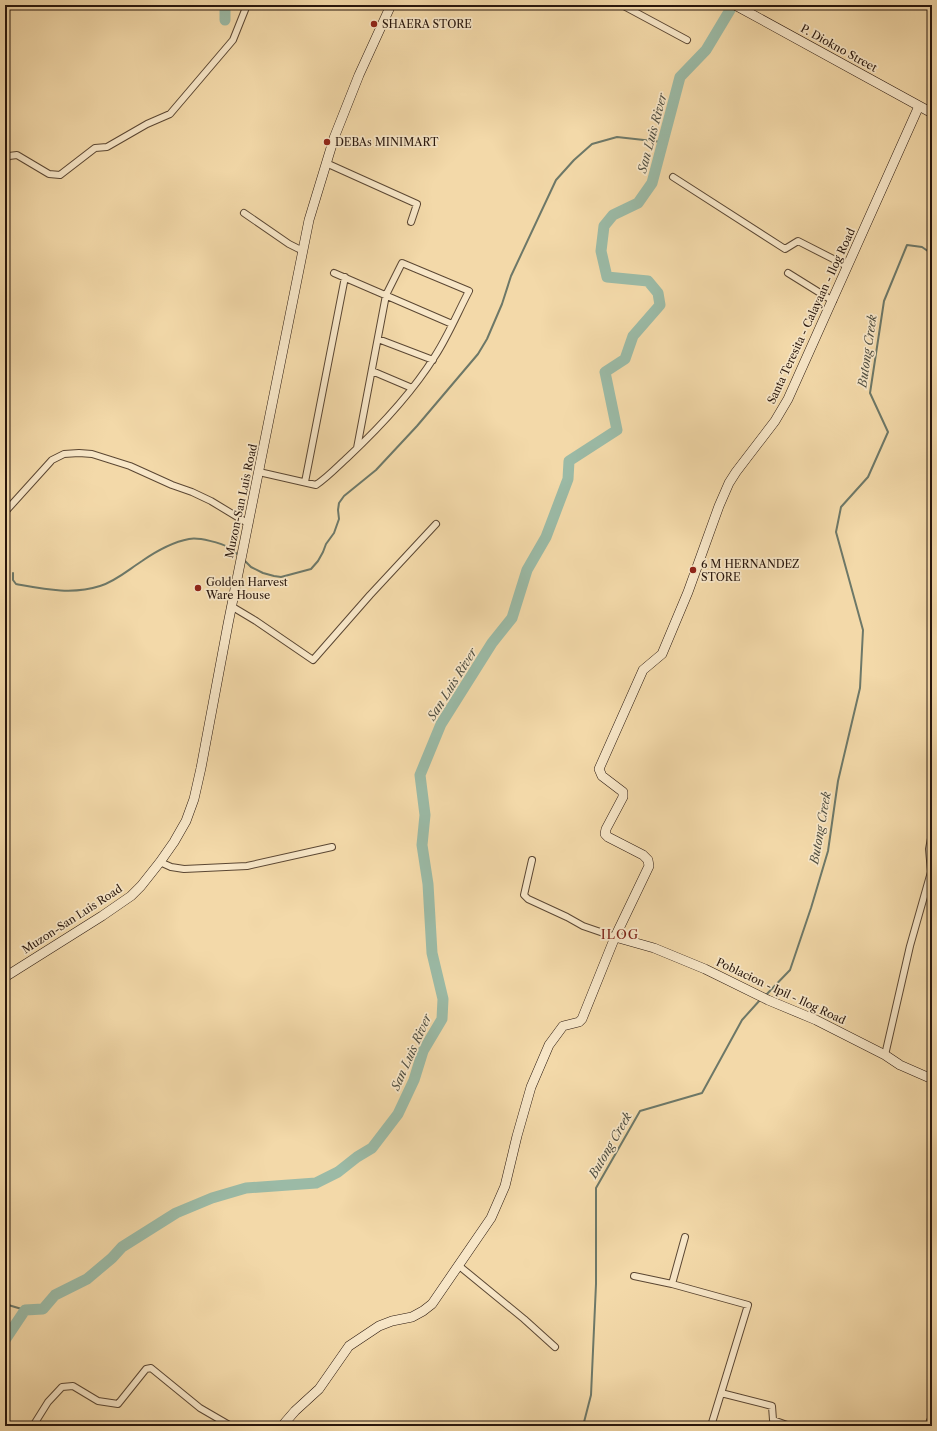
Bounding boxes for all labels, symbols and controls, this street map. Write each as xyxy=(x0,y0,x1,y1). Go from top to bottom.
place label: SHAERA STORE xyxy=(382,17,472,31)
marker: SHAERA STORE xyxy=(369,19,379,29)
street label: P. Diokno Street xyxy=(798,21,880,75)
water label: San Luis River xyxy=(634,90,670,176)
place label: DEBAs MINIMART xyxy=(335,135,439,149)
marker: DEBAs MINIMART xyxy=(322,137,332,147)
street label: Santa Teresita - Calayaan - Ilog Road xyxy=(764,226,858,406)
water label: Butong Creek xyxy=(854,313,880,389)
street label: Muzon-San Luis Road xyxy=(222,442,260,559)
place label: 6 M HERNANDEZ STORE xyxy=(701,557,800,584)
marker: 6 M HERNANDEZ STORE xyxy=(688,565,698,575)
place label: Golden Harvest Ware House xyxy=(205,575,288,602)
marker: Golden Harvest Ware House xyxy=(193,583,203,593)
water label: San Luis River xyxy=(423,644,481,724)
water label: Butong Creek xyxy=(806,790,834,866)
street label: Muzon-San Luis Road xyxy=(19,881,125,957)
district label: ILOG xyxy=(601,926,639,942)
street label: Poblacion - Ipil - Ilog Road xyxy=(714,955,848,1027)
water label: San Luis River xyxy=(387,1010,435,1093)
water label: Butong Creek xyxy=(585,1109,635,1181)

